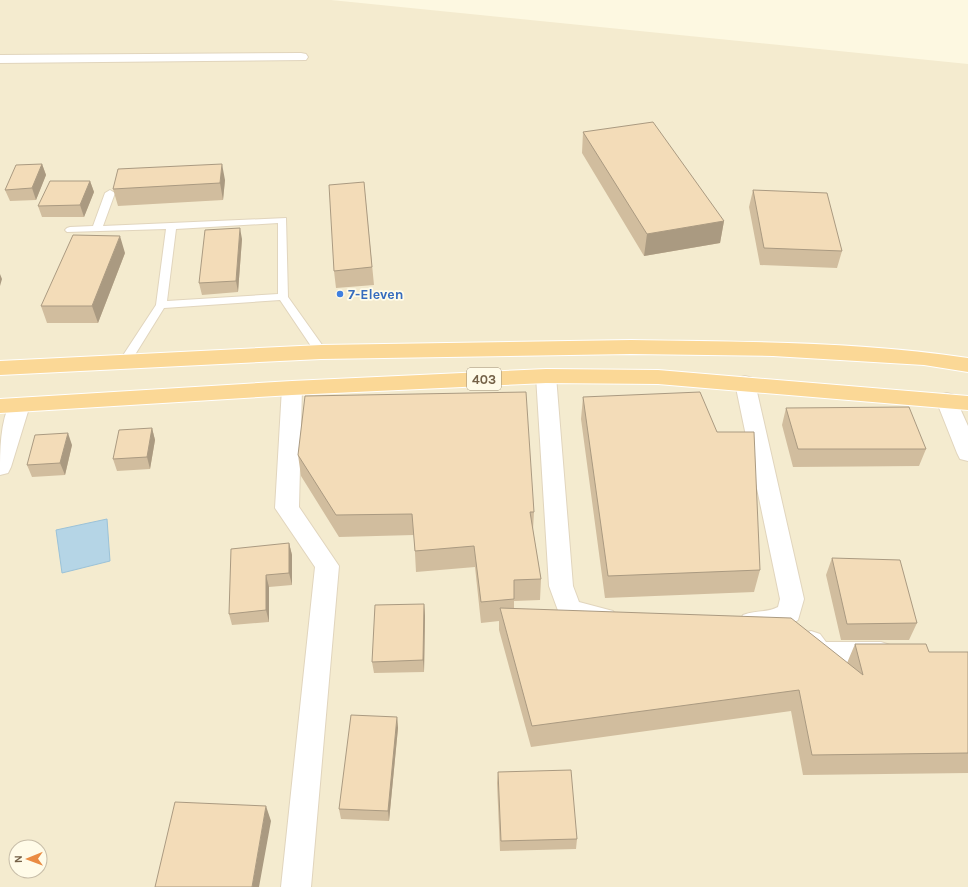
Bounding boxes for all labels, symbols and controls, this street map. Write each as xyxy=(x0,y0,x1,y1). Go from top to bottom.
place label: 7-Eleven xyxy=(348,286,404,303)
marker: 7-Eleven xyxy=(335,289,345,299)
road number: 403 xyxy=(467,368,501,390)
north arrow xyxy=(8,839,48,879)
text: N xyxy=(12,855,25,863)

